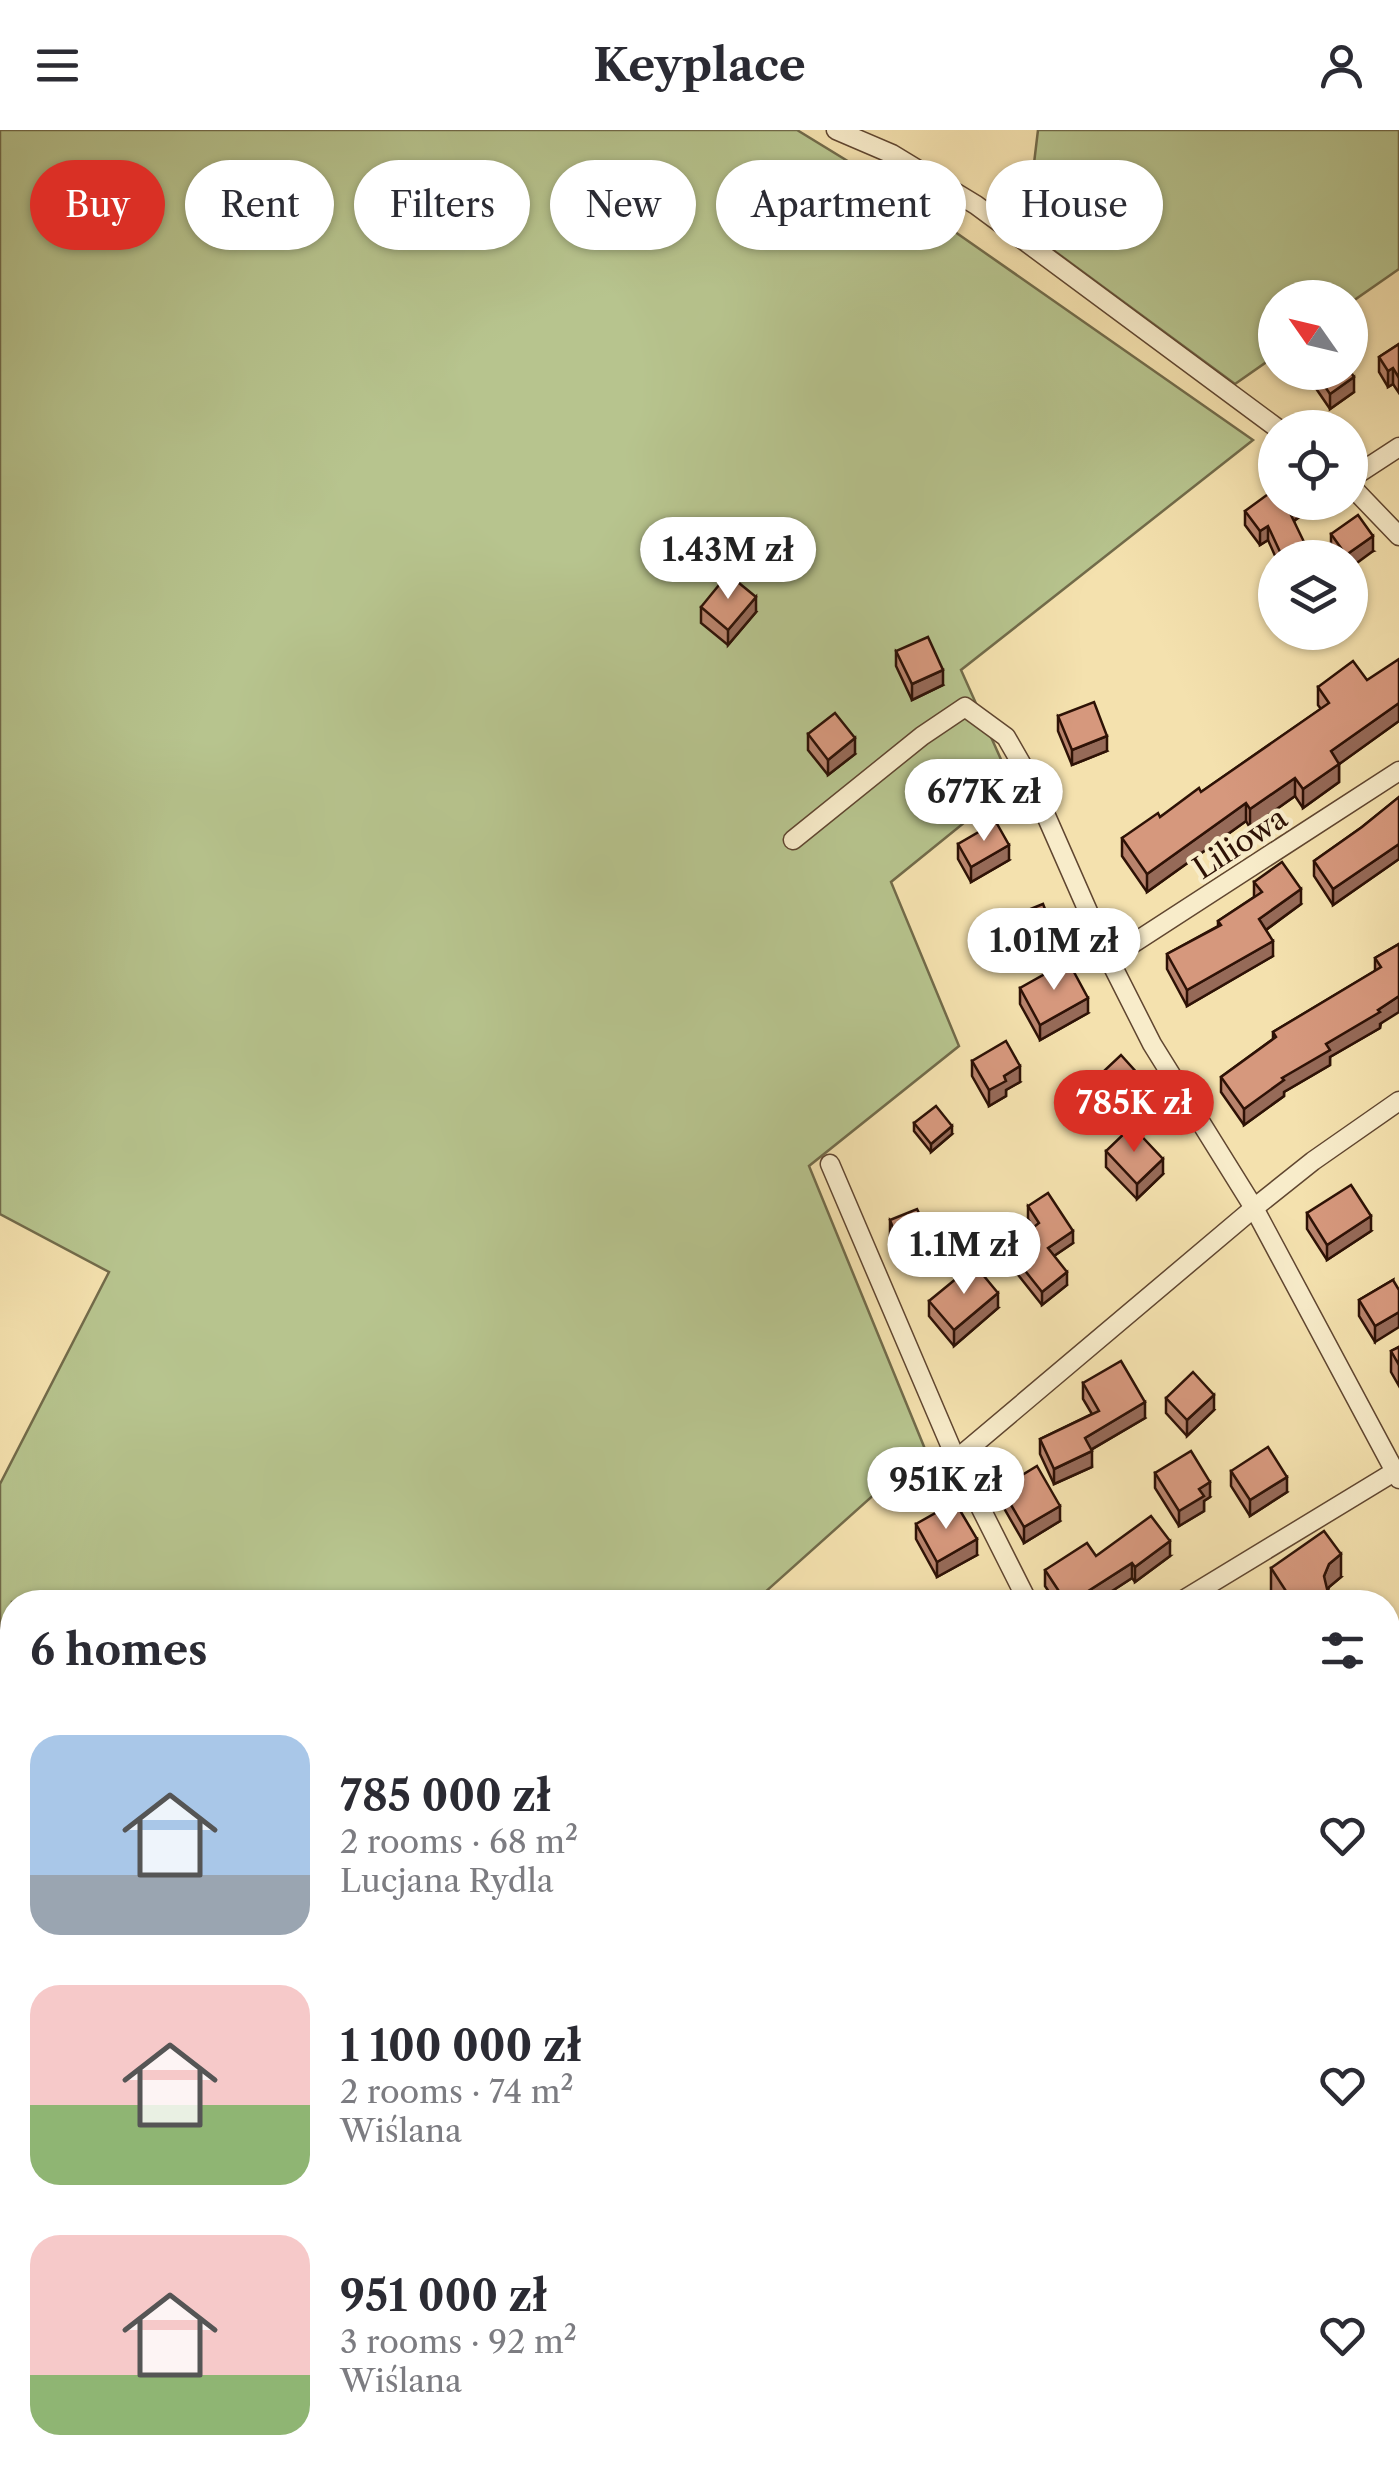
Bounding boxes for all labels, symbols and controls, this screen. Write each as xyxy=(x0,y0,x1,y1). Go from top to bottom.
text: Keyplace xyxy=(593,37,806,93)
icon: menu xyxy=(30,38,85,93)
icon: person xyxy=(1314,38,1369,93)
chip: Buy xyxy=(30,160,165,250)
chip: Rent xyxy=(185,160,334,250)
chip: Filters xyxy=(354,160,530,250)
chip: New xyxy=(550,160,696,250)
chip: Apartment xyxy=(716,160,966,250)
chip: House xyxy=(986,160,1163,250)
north arrow xyxy=(1258,280,1368,390)
map controls xyxy=(1258,280,1368,650)
button: locate xyxy=(1258,410,1368,520)
pin: 1.43M zł xyxy=(625,517,831,602)
text: 1.43M zł xyxy=(662,530,794,569)
button: layers xyxy=(1258,540,1368,650)
pin: 677K zł xyxy=(892,759,1076,844)
text: 677K zł xyxy=(927,772,1041,811)
street label: Liliowa xyxy=(1186,799,1294,887)
pin: 1.01M zł xyxy=(951,908,1157,993)
text: 1.01M zł xyxy=(989,921,1119,960)
pin: 785K zł xyxy=(1042,1070,1226,1155)
text: 785K zł xyxy=(1076,1083,1192,1122)
pin: 1.1M zł xyxy=(872,1212,1056,1297)
text: 1.1M zł xyxy=(909,1225,1019,1264)
pin: 951K zł xyxy=(854,1447,1038,1532)
text: 951K zł xyxy=(889,1460,1003,1499)
icon: filters xyxy=(1315,1623,1370,1678)
text: 6 homes xyxy=(30,1624,208,1676)
text: 785 000 zł xyxy=(340,1770,551,1822)
icon: home xyxy=(110,1775,230,1895)
icon: heart xyxy=(1315,1808,1370,1863)
text: 2 rooms · 68 m² xyxy=(340,1822,578,1861)
text: Lucjana Rydla xyxy=(340,1861,554,1900)
text: 1 100 000 zł xyxy=(340,2020,581,2072)
icon: home xyxy=(110,2025,230,2145)
icon: heart xyxy=(1315,2058,1370,2113)
text: 2 rooms · 74 m² xyxy=(340,2072,574,2111)
text: Wiślana xyxy=(340,2111,462,2150)
text: 951 000 zł xyxy=(340,2270,547,2322)
icon: home xyxy=(110,2275,230,2395)
icon: heart xyxy=(1315,2308,1370,2363)
text: 3 rooms · 92 m² xyxy=(340,2322,577,2361)
text: Wiślana xyxy=(340,2361,462,2400)

